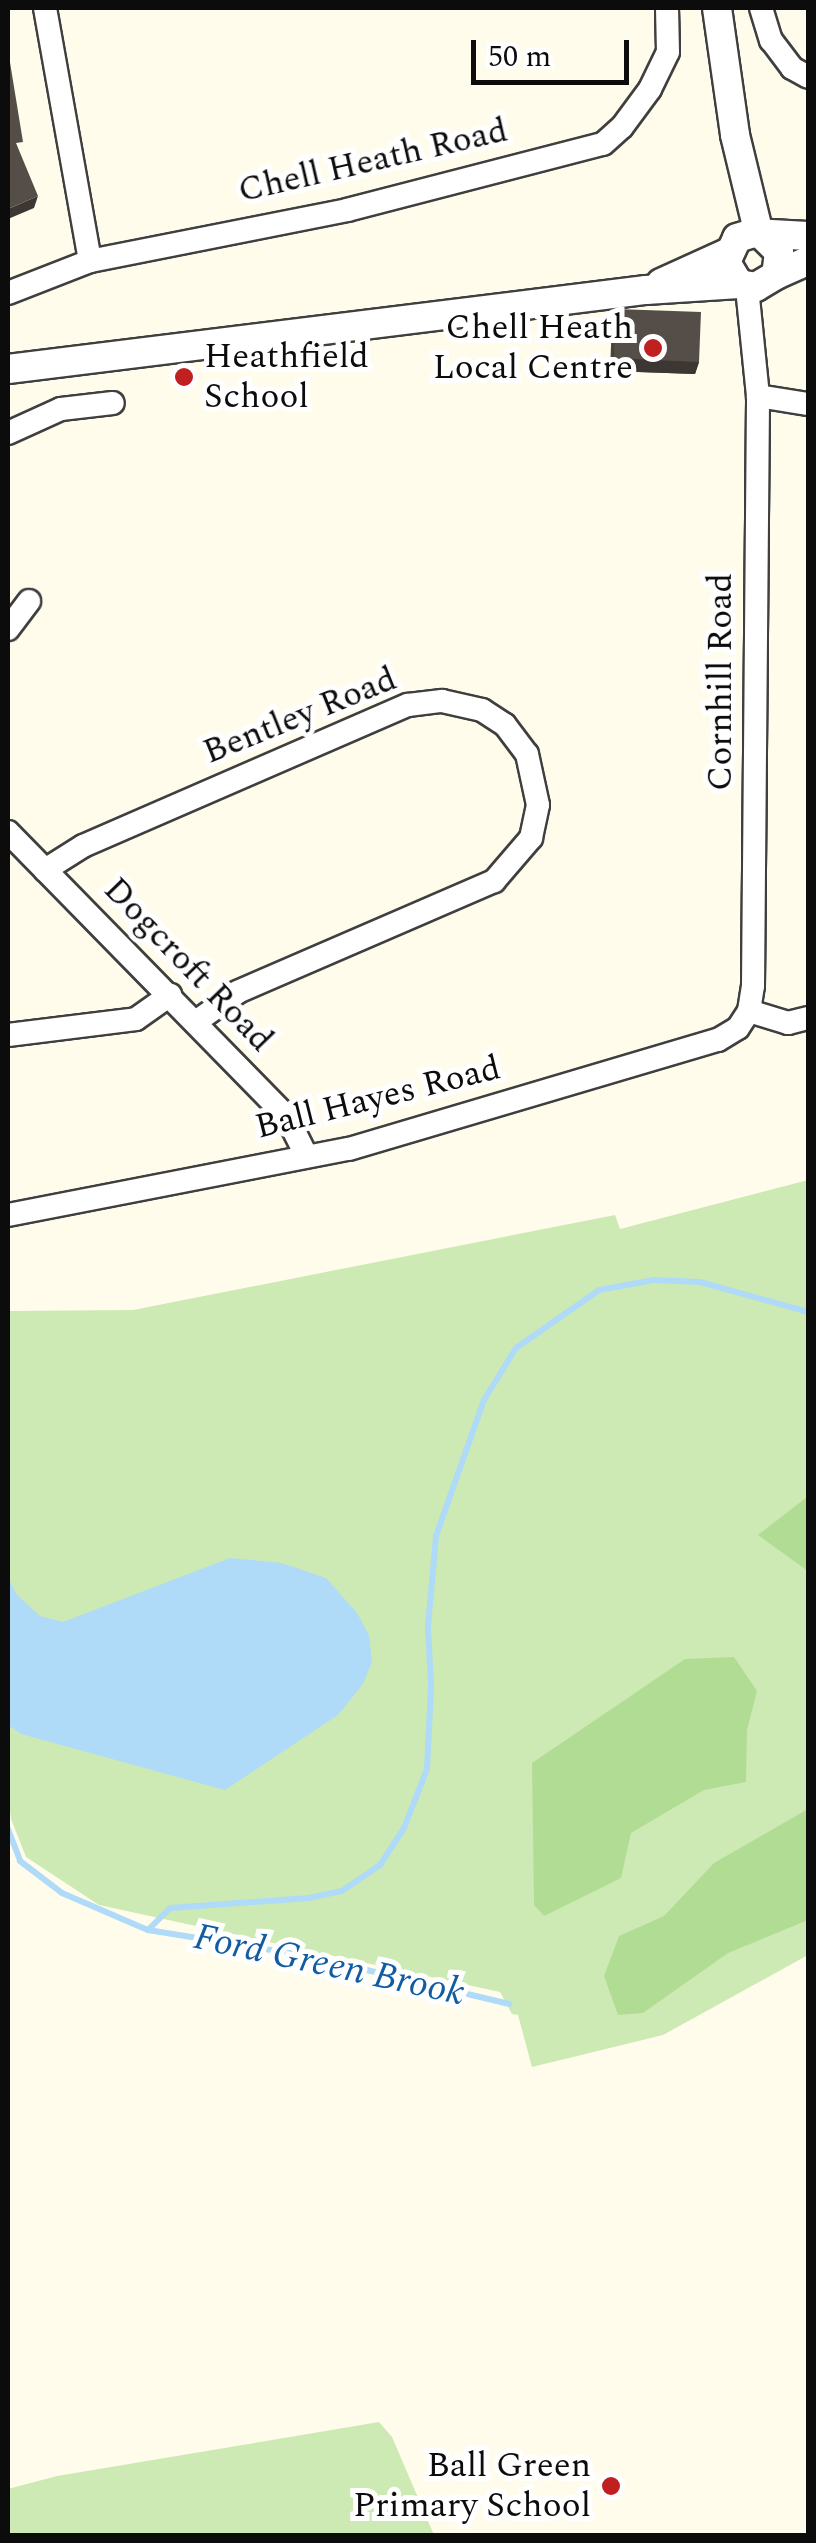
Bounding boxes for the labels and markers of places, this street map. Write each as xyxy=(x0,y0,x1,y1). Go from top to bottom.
place label: Chell Heath Local Centre xyxy=(433,307,633,389)
place label: Heathfield School xyxy=(204,336,369,418)
marker: Chell Heath Local Centre xyxy=(642,337,664,359)
marker: Heathfield School xyxy=(173,366,195,388)
place label: Ball Green Primary School xyxy=(353,2445,591,2527)
marker: Ball Green Primary School xyxy=(600,2475,622,2497)

